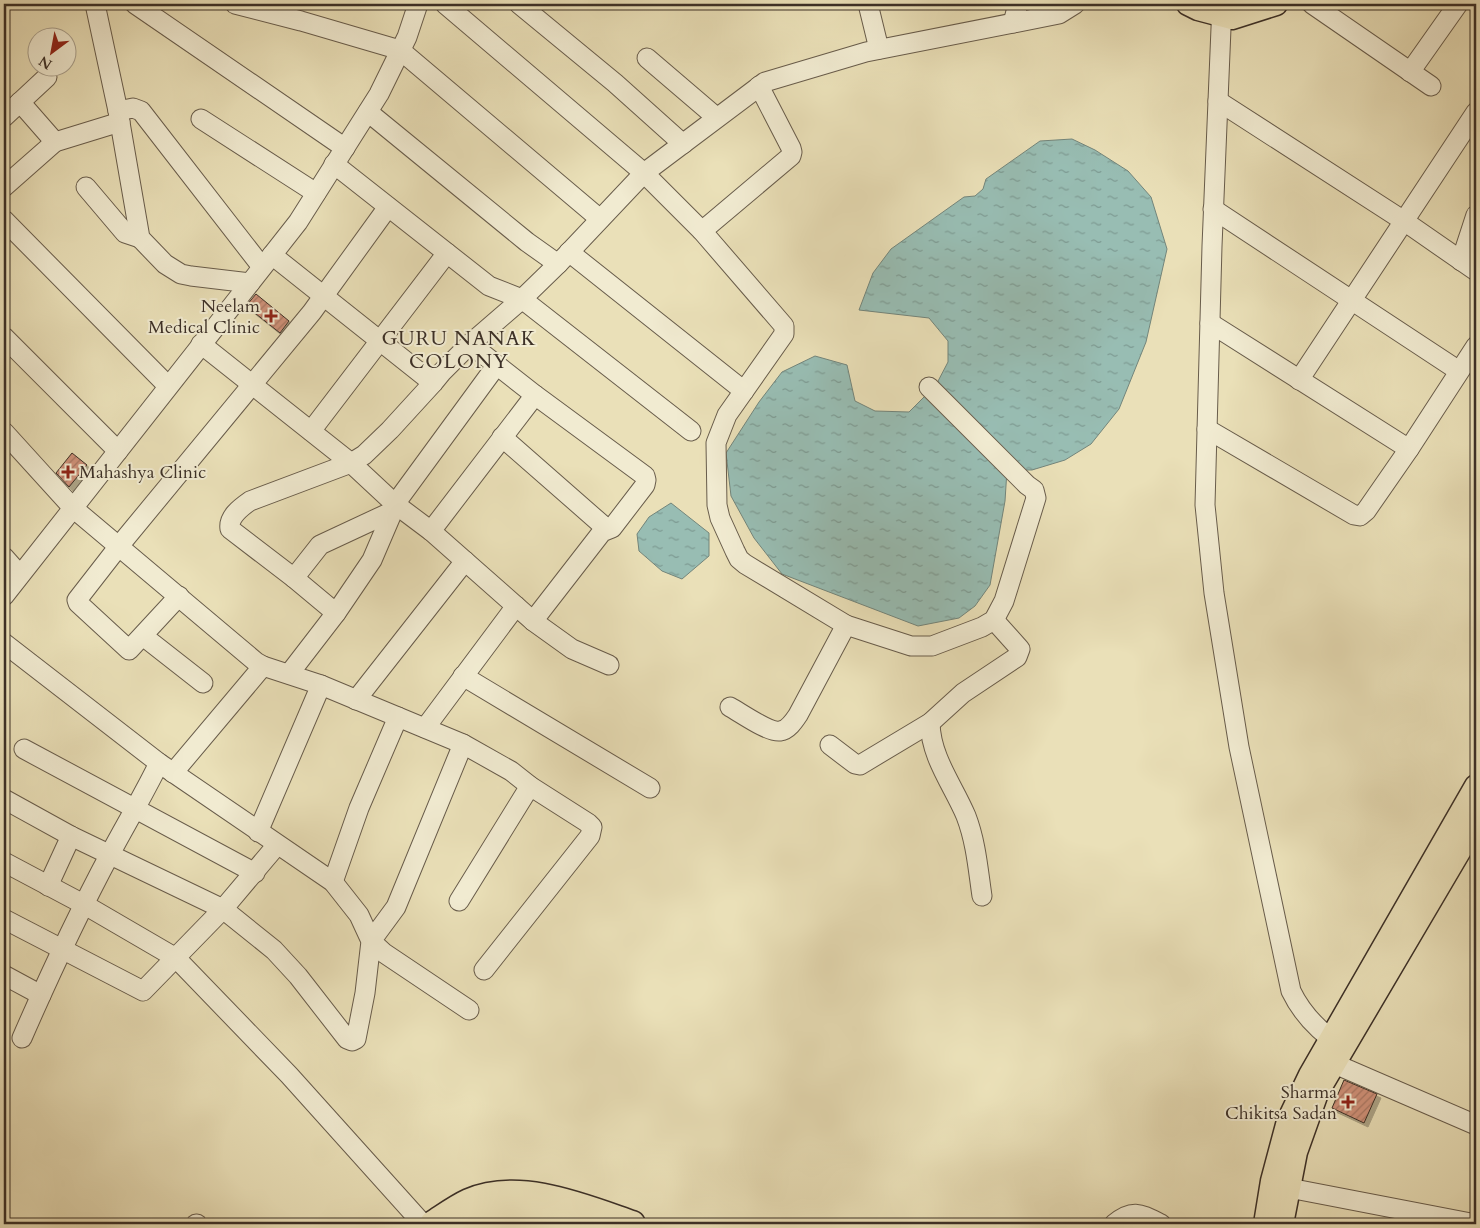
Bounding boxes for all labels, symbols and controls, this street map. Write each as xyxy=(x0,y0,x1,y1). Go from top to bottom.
north arrow xyxy=(28,28,78,78)
text: N xyxy=(35,51,56,74)
place label: Neelam Medical Clinic xyxy=(148,294,261,340)
marker: Neelam Medical Clinic xyxy=(264,309,278,323)
district label: GURU NANAK COLONY xyxy=(381,325,537,375)
place label: Mahashya Clinic xyxy=(79,460,206,485)
marker: Mahashya Clinic xyxy=(61,465,75,479)
place label: Sharma Chikitsa Sadan xyxy=(1225,1080,1338,1126)
marker: Sharma Chikitsa Sadan xyxy=(1341,1095,1355,1109)

